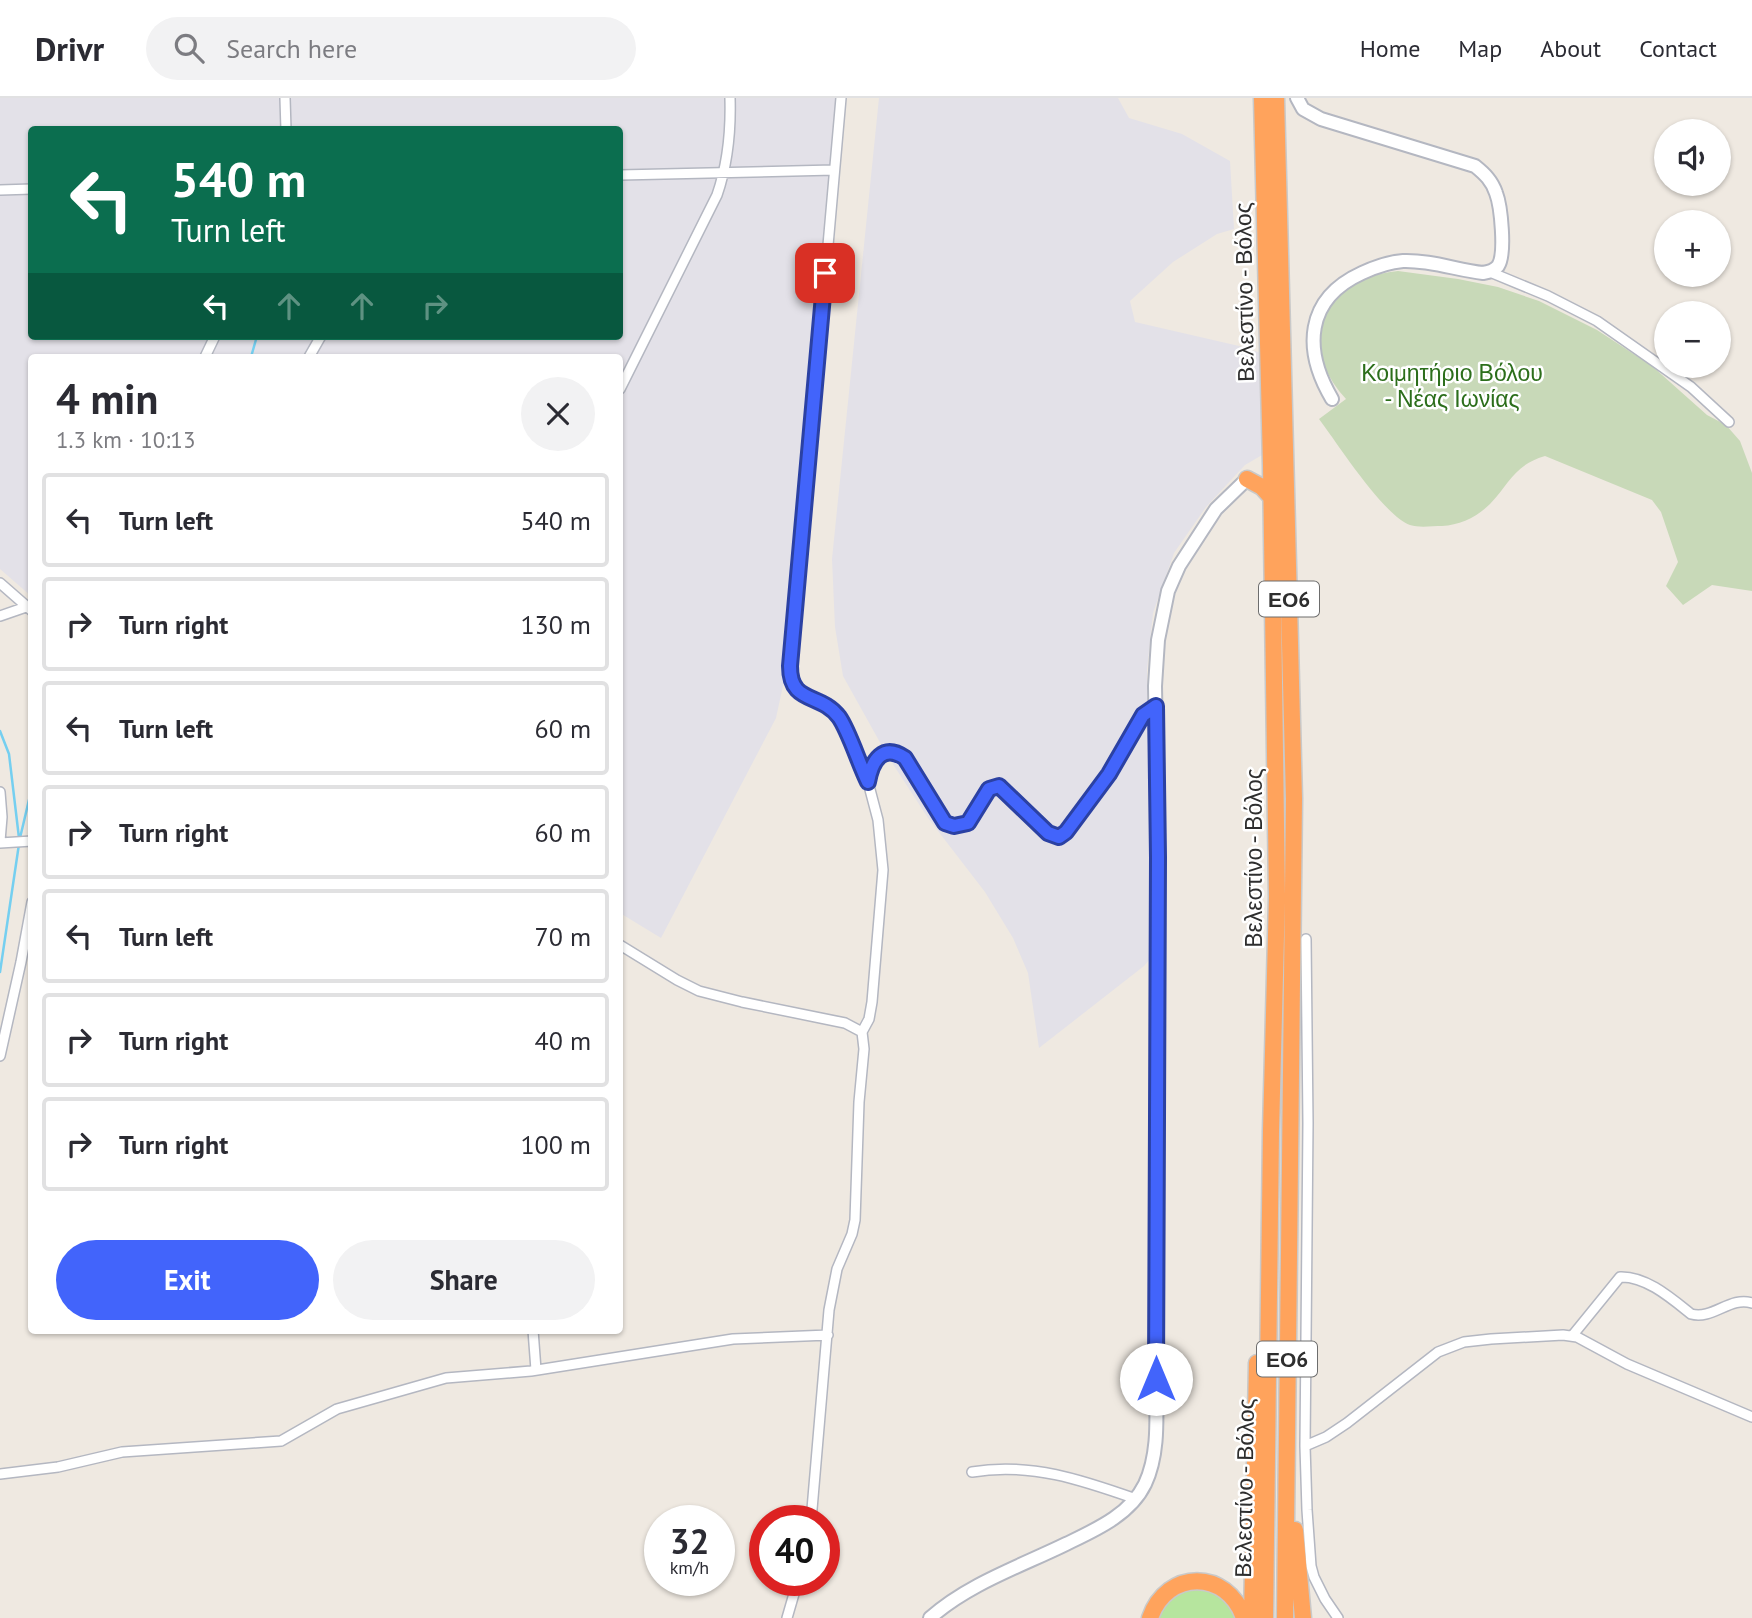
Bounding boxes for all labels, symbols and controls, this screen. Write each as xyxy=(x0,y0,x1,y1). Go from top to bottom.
search box xyxy=(146,17,636,80)
text: Drivr xyxy=(35,27,104,70)
icon: search xyxy=(170,29,208,67)
text: Search here xyxy=(226,32,357,65)
text: Home xyxy=(1360,33,1420,64)
text: Map xyxy=(1458,33,1502,64)
text: About xyxy=(1540,33,1601,64)
text: Contact xyxy=(1639,33,1717,64)
map controls xyxy=(1654,119,1731,378)
button: sound xyxy=(1654,119,1731,196)
text: 540 m xyxy=(171,147,306,211)
icon: left xyxy=(56,154,147,245)
street label: Βελεστίνο - Βόλος xyxy=(1228,202,1260,382)
text: Turn left xyxy=(171,209,286,251)
button: + xyxy=(1654,210,1731,287)
pin xyxy=(795,243,855,303)
icon: arrive xyxy=(806,254,844,292)
icon: left xyxy=(197,287,235,325)
icon: ahead xyxy=(270,287,308,325)
icon: ahead xyxy=(343,287,381,325)
icon: right xyxy=(416,287,454,325)
button: − xyxy=(1654,301,1731,378)
park label: Κοιμητήριο Βόλου - Νέας Ιωνίας xyxy=(1361,358,1543,413)
text: 4 min xyxy=(56,371,158,426)
button: close xyxy=(521,377,595,451)
text: 1.3 km · 10:13 xyxy=(56,425,195,454)
icon: left xyxy=(60,501,98,539)
text: Turn left xyxy=(119,504,213,537)
text: 540 m xyxy=(520,504,591,537)
road number: ΕΟ6 xyxy=(1259,582,1319,616)
icon: right xyxy=(60,605,98,643)
text: Turn right xyxy=(119,608,228,641)
text: 130 m xyxy=(520,608,591,641)
icon: left xyxy=(60,709,98,747)
text: Turn left xyxy=(119,712,213,745)
text: 60 m xyxy=(535,712,591,745)
street label: Βελεστίνο - Βόλος xyxy=(1239,768,1268,948)
icon: right xyxy=(60,813,98,851)
text: Turn right xyxy=(119,816,228,849)
text: 60 m xyxy=(535,816,591,849)
icon: left xyxy=(60,917,98,955)
text: Turn left xyxy=(119,920,213,953)
text: 70 m xyxy=(535,920,591,953)
icon: right xyxy=(60,1021,98,1059)
text: Turn right xyxy=(119,1024,228,1057)
text: 40 m xyxy=(535,1024,591,1057)
icon: right xyxy=(60,1125,98,1163)
text: Turn right xyxy=(119,1128,228,1161)
text: 100 m xyxy=(520,1128,591,1161)
button: Exit xyxy=(56,1240,319,1320)
button: Share xyxy=(333,1240,595,1320)
position arrow xyxy=(1119,1342,1193,1416)
road number: ΕΟ6 xyxy=(1257,1342,1317,1376)
street label: Βελεστίνο - Βόλος xyxy=(1228,1398,1260,1578)
speed limit sign: 40 xyxy=(749,1505,840,1596)
text: 32 xyxy=(670,1518,709,1564)
text: km/h xyxy=(670,1556,709,1579)

